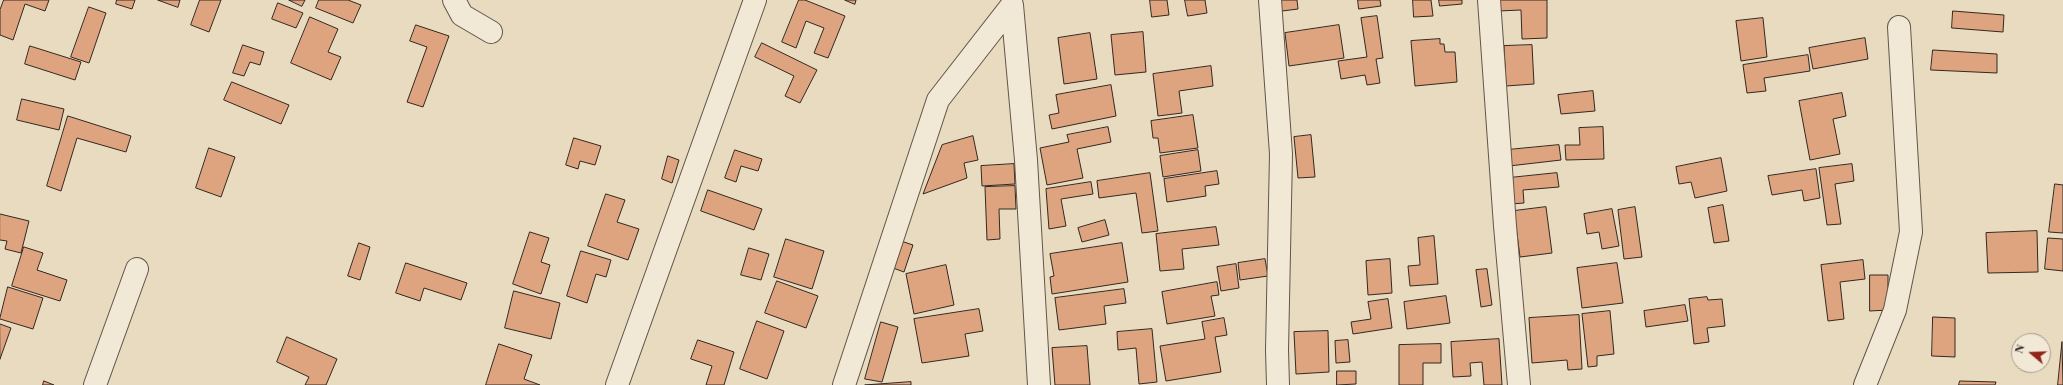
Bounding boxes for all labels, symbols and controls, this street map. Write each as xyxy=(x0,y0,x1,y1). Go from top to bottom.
north arrow xyxy=(2011,333,2051,373)
text: N xyxy=(2013,343,2029,356)

